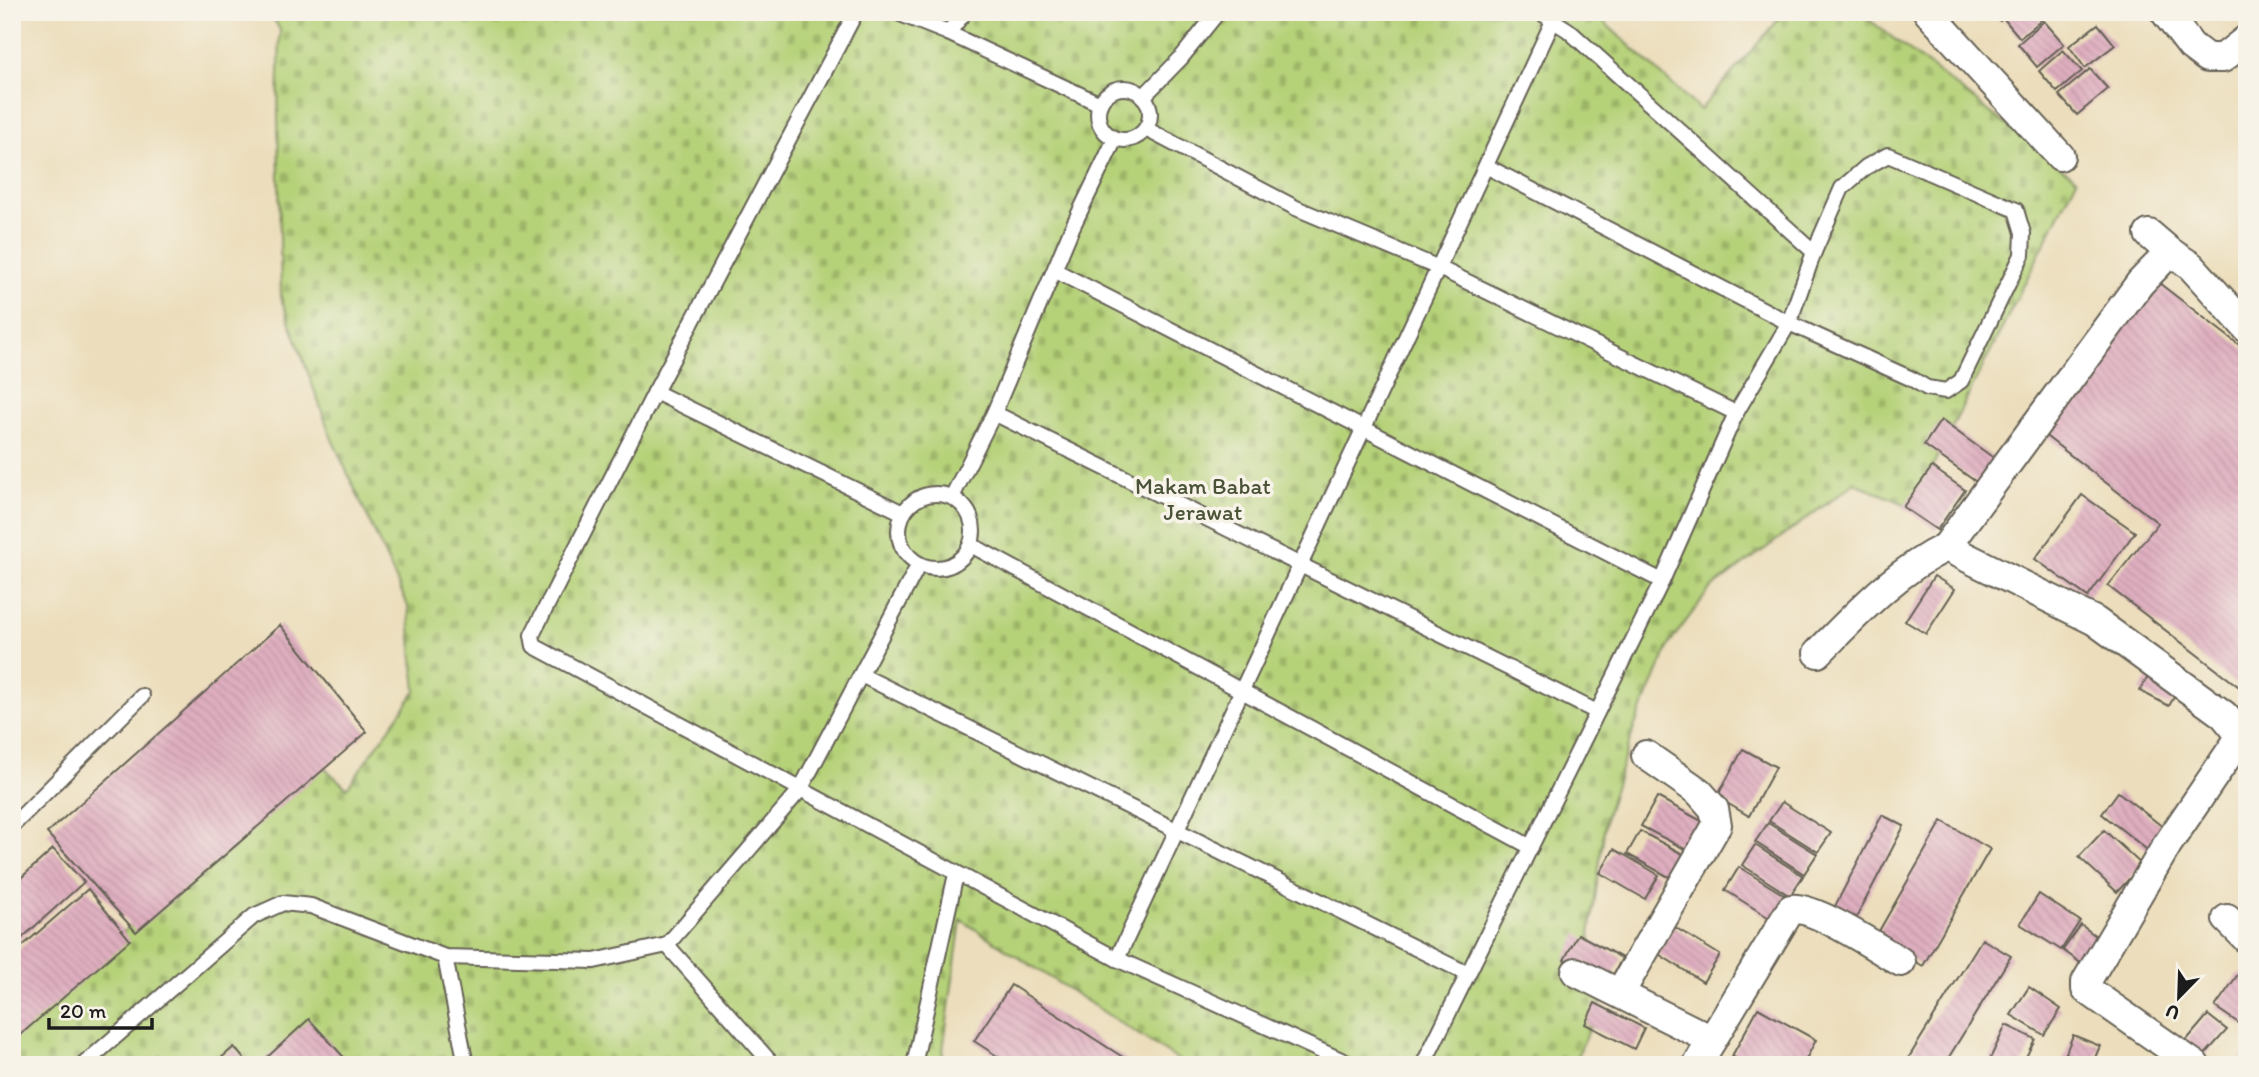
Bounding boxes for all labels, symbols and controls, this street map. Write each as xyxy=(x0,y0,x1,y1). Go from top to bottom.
park label: Makam Babat Jerawat xyxy=(1135,472,1271,526)
north arrow xyxy=(2144,962,2214,1032)
scale bar xyxy=(49,986,152,1030)
text: 20 m xyxy=(60,998,107,1023)
text: U xyxy=(2162,999,2183,1025)

